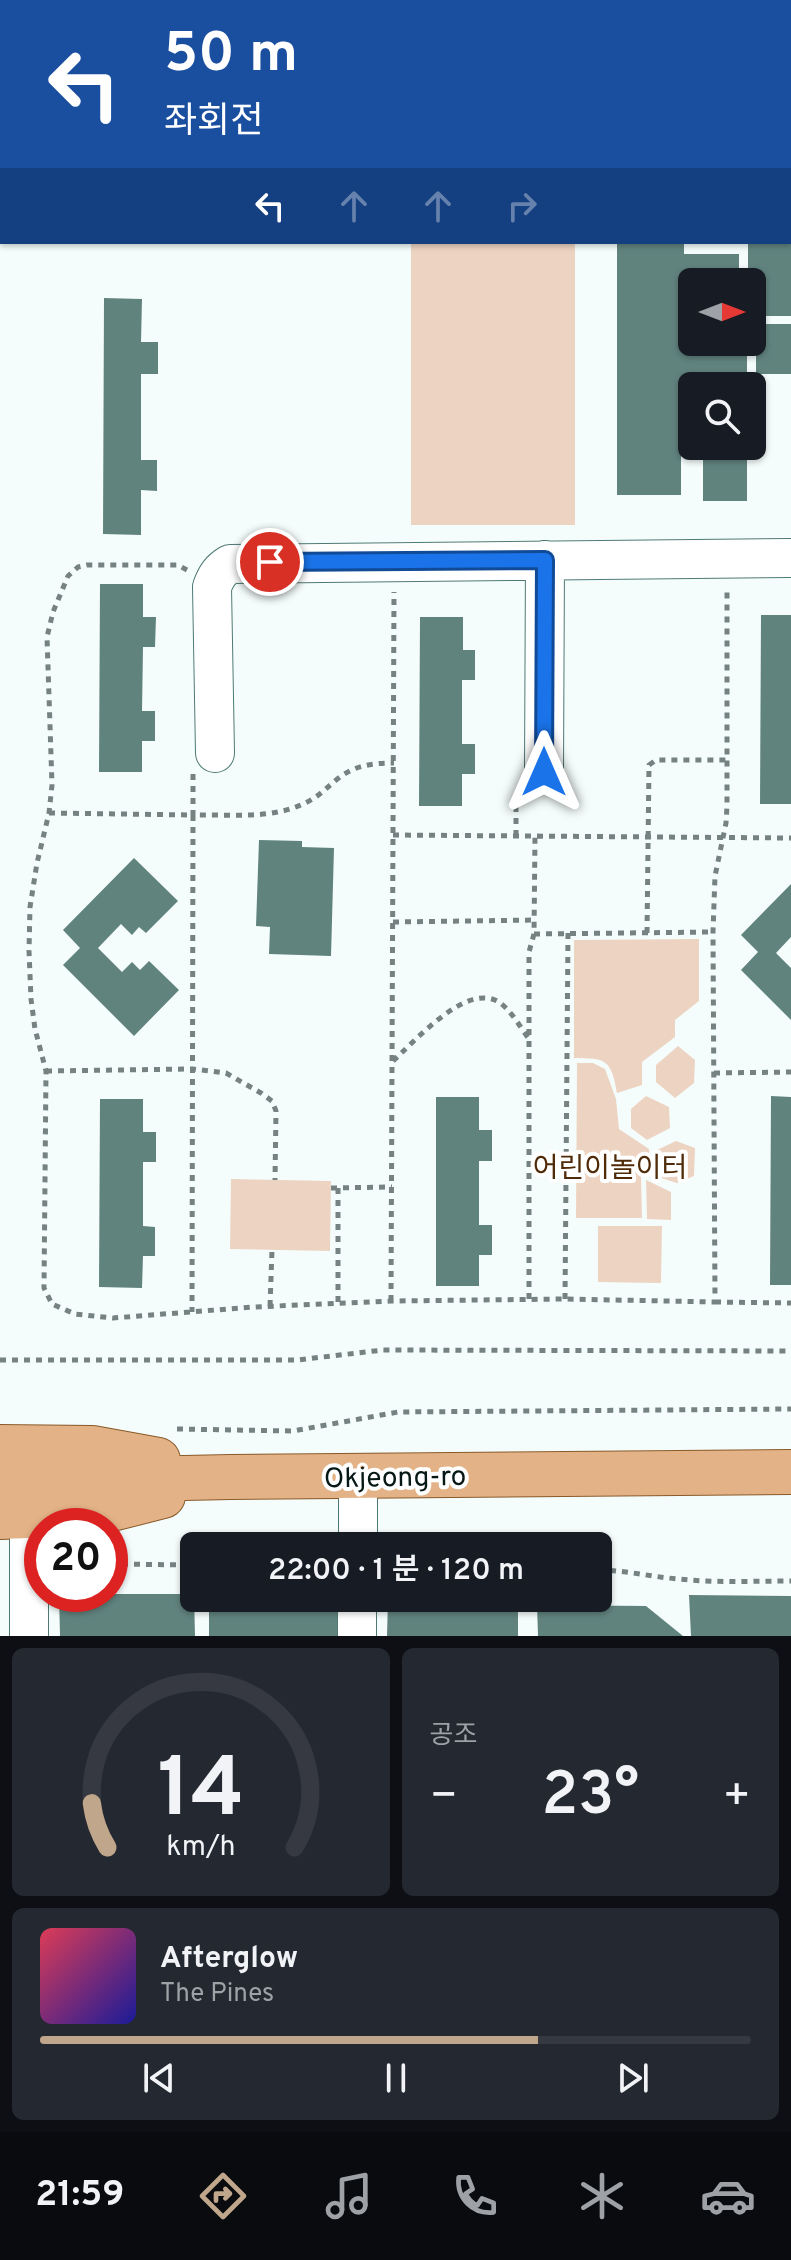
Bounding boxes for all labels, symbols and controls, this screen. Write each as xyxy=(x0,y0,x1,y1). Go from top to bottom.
text: 50 m xyxy=(164,21,298,91)
icon: left xyxy=(32,32,136,136)
text: 좌회전 xyxy=(164,100,263,146)
icon: left xyxy=(248,184,292,228)
icon: ahead xyxy=(332,184,376,228)
icon: ahead xyxy=(416,184,460,228)
icon: right xyxy=(500,184,544,228)
north arrow xyxy=(678,268,766,356)
map controls xyxy=(678,268,766,460)
button: search xyxy=(678,372,766,460)
pin xyxy=(236,528,304,596)
icon: arrive xyxy=(248,540,292,584)
position arrow xyxy=(502,730,586,814)
park label: 어린이놀이터 xyxy=(533,1152,687,1188)
street label: Okjeong-ro xyxy=(324,1460,467,1498)
speed limit sign: 20 xyxy=(24,1508,128,1612)
text: 22:00 · 1 분 · 120 m xyxy=(268,1553,524,1590)
text: 공조 xyxy=(430,1720,477,1753)
text: 14 xyxy=(157,1741,244,1846)
text: 23° xyxy=(541,1760,639,1836)
text: − xyxy=(430,1770,458,1826)
text: + xyxy=(723,1770,751,1826)
text: km/h xyxy=(166,1830,235,1866)
text: Afterglow xyxy=(160,1941,298,1978)
text: The Pines xyxy=(160,1978,274,2011)
icon: previous xyxy=(137,2056,181,2100)
icon: pause xyxy=(374,2056,418,2100)
icon: next xyxy=(611,2056,655,2100)
icon: directions xyxy=(195,2168,251,2224)
icon: music xyxy=(321,2168,377,2224)
icon: phone xyxy=(447,2168,503,2224)
icon: climate xyxy=(574,2168,630,2224)
icon: car xyxy=(700,2168,756,2224)
text: 21:59 xyxy=(35,2173,124,2219)

